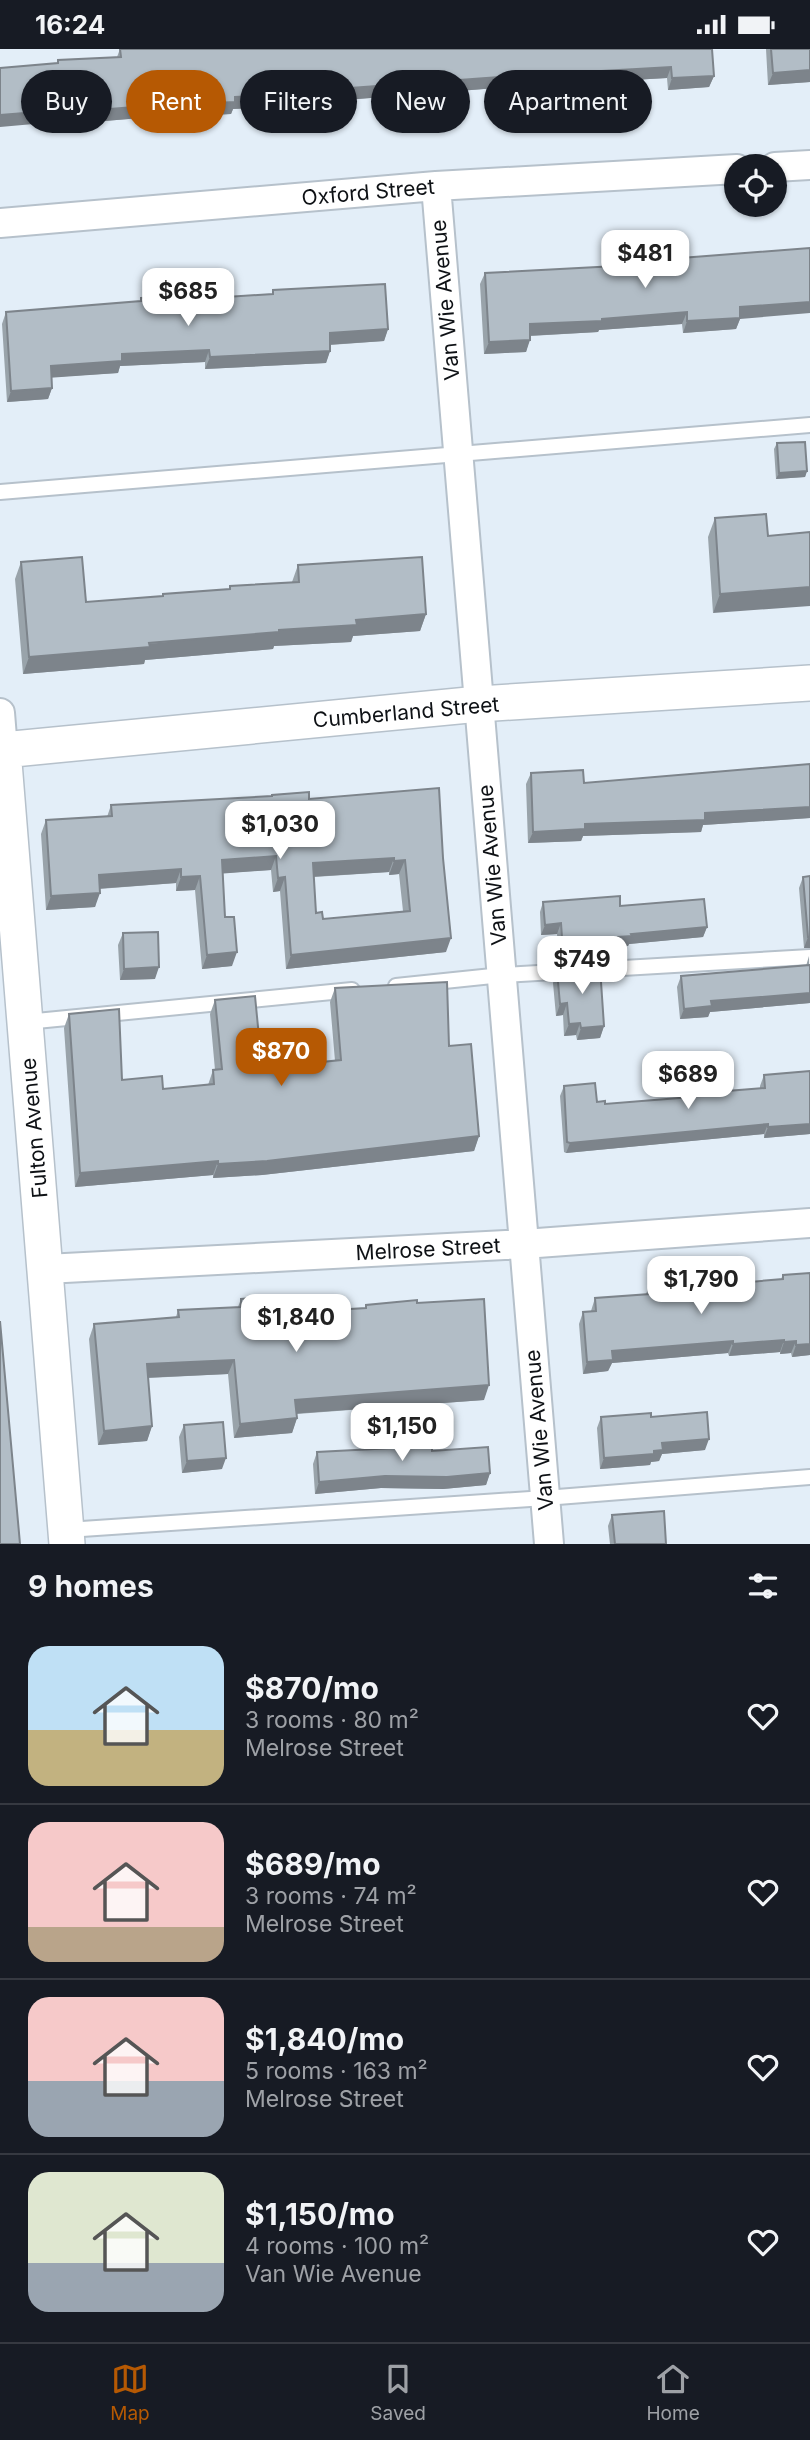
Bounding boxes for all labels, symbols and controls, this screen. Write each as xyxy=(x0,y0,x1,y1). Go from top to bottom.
text: 16:24 xyxy=(35,9,105,40)
chip: Buy xyxy=(21,70,112,133)
chip: Rent xyxy=(126,70,226,133)
chip: Filters xyxy=(240,70,357,133)
chip: New xyxy=(371,70,470,133)
chip: Apartment xyxy=(484,70,652,133)
map controls xyxy=(724,154,787,217)
button: locate xyxy=(724,154,787,217)
street label: Oxford Street xyxy=(301,174,436,210)
street label: Van Wie Avenue xyxy=(426,219,464,381)
pin: $481 xyxy=(604,231,686,290)
text: $481 xyxy=(617,239,673,267)
pin: $685 xyxy=(147,268,229,328)
text: $685 xyxy=(158,277,218,305)
street label: Cumberland Street xyxy=(312,691,500,733)
street label: Van Wie Avenue xyxy=(473,784,511,946)
pin: $1,030 xyxy=(223,801,337,861)
text: $1,030 xyxy=(241,810,319,838)
pin: $749 xyxy=(541,937,623,996)
text: $749 xyxy=(553,945,611,973)
pin: $870 xyxy=(240,1028,322,1088)
text: $870 xyxy=(252,1037,310,1065)
pin: $689 xyxy=(647,1051,729,1111)
street label: Fulton Avenue xyxy=(15,1057,53,1199)
text: $689 xyxy=(658,1060,718,1088)
street label: Melrose Street xyxy=(355,1233,501,1265)
pin: $1,790 xyxy=(644,1257,758,1316)
text: $1,790 xyxy=(663,1265,739,1293)
pin: $1,840 xyxy=(239,1295,353,1354)
text: $1,840 xyxy=(257,1303,335,1331)
street label: Van Wie Avenue xyxy=(520,1349,558,1511)
pin: $1,150 xyxy=(345,1403,459,1463)
text: $1,150 xyxy=(367,1412,437,1440)
icon: filters xyxy=(744,1567,782,1605)
text: 9 homes xyxy=(28,1568,154,1604)
text: $870/mo xyxy=(245,1670,379,1706)
icon: home xyxy=(84,1674,168,1758)
icon: heart xyxy=(744,1697,782,1735)
text: 3 rooms · 80 m² xyxy=(245,1706,419,1734)
text: Melrose Street xyxy=(245,1734,404,1762)
text: $689/mo xyxy=(245,1846,381,1882)
icon: home xyxy=(84,1850,168,1934)
icon: heart xyxy=(744,1873,782,1911)
text: 3 rooms · 74 m² xyxy=(245,1882,417,1910)
text: Melrose Street xyxy=(245,1910,404,1938)
text: $1,840/mo xyxy=(245,2021,404,2057)
icon: home xyxy=(84,2025,168,2109)
icon: heart xyxy=(744,2048,782,2086)
text: 5 rooms · 163 m² xyxy=(245,2057,428,2085)
text: Melrose Street xyxy=(245,2085,404,2113)
text: $1,150/mo xyxy=(245,2196,395,2232)
icon: home xyxy=(84,2200,168,2284)
icon: heart xyxy=(744,2223,782,2261)
text: 4 rooms · 100 m² xyxy=(245,2232,429,2260)
text: Van Wie Avenue xyxy=(245,2260,422,2288)
tab: Map xyxy=(110,2360,150,2425)
tab: Saved xyxy=(370,2360,426,2425)
tab: Home xyxy=(646,2360,700,2425)

